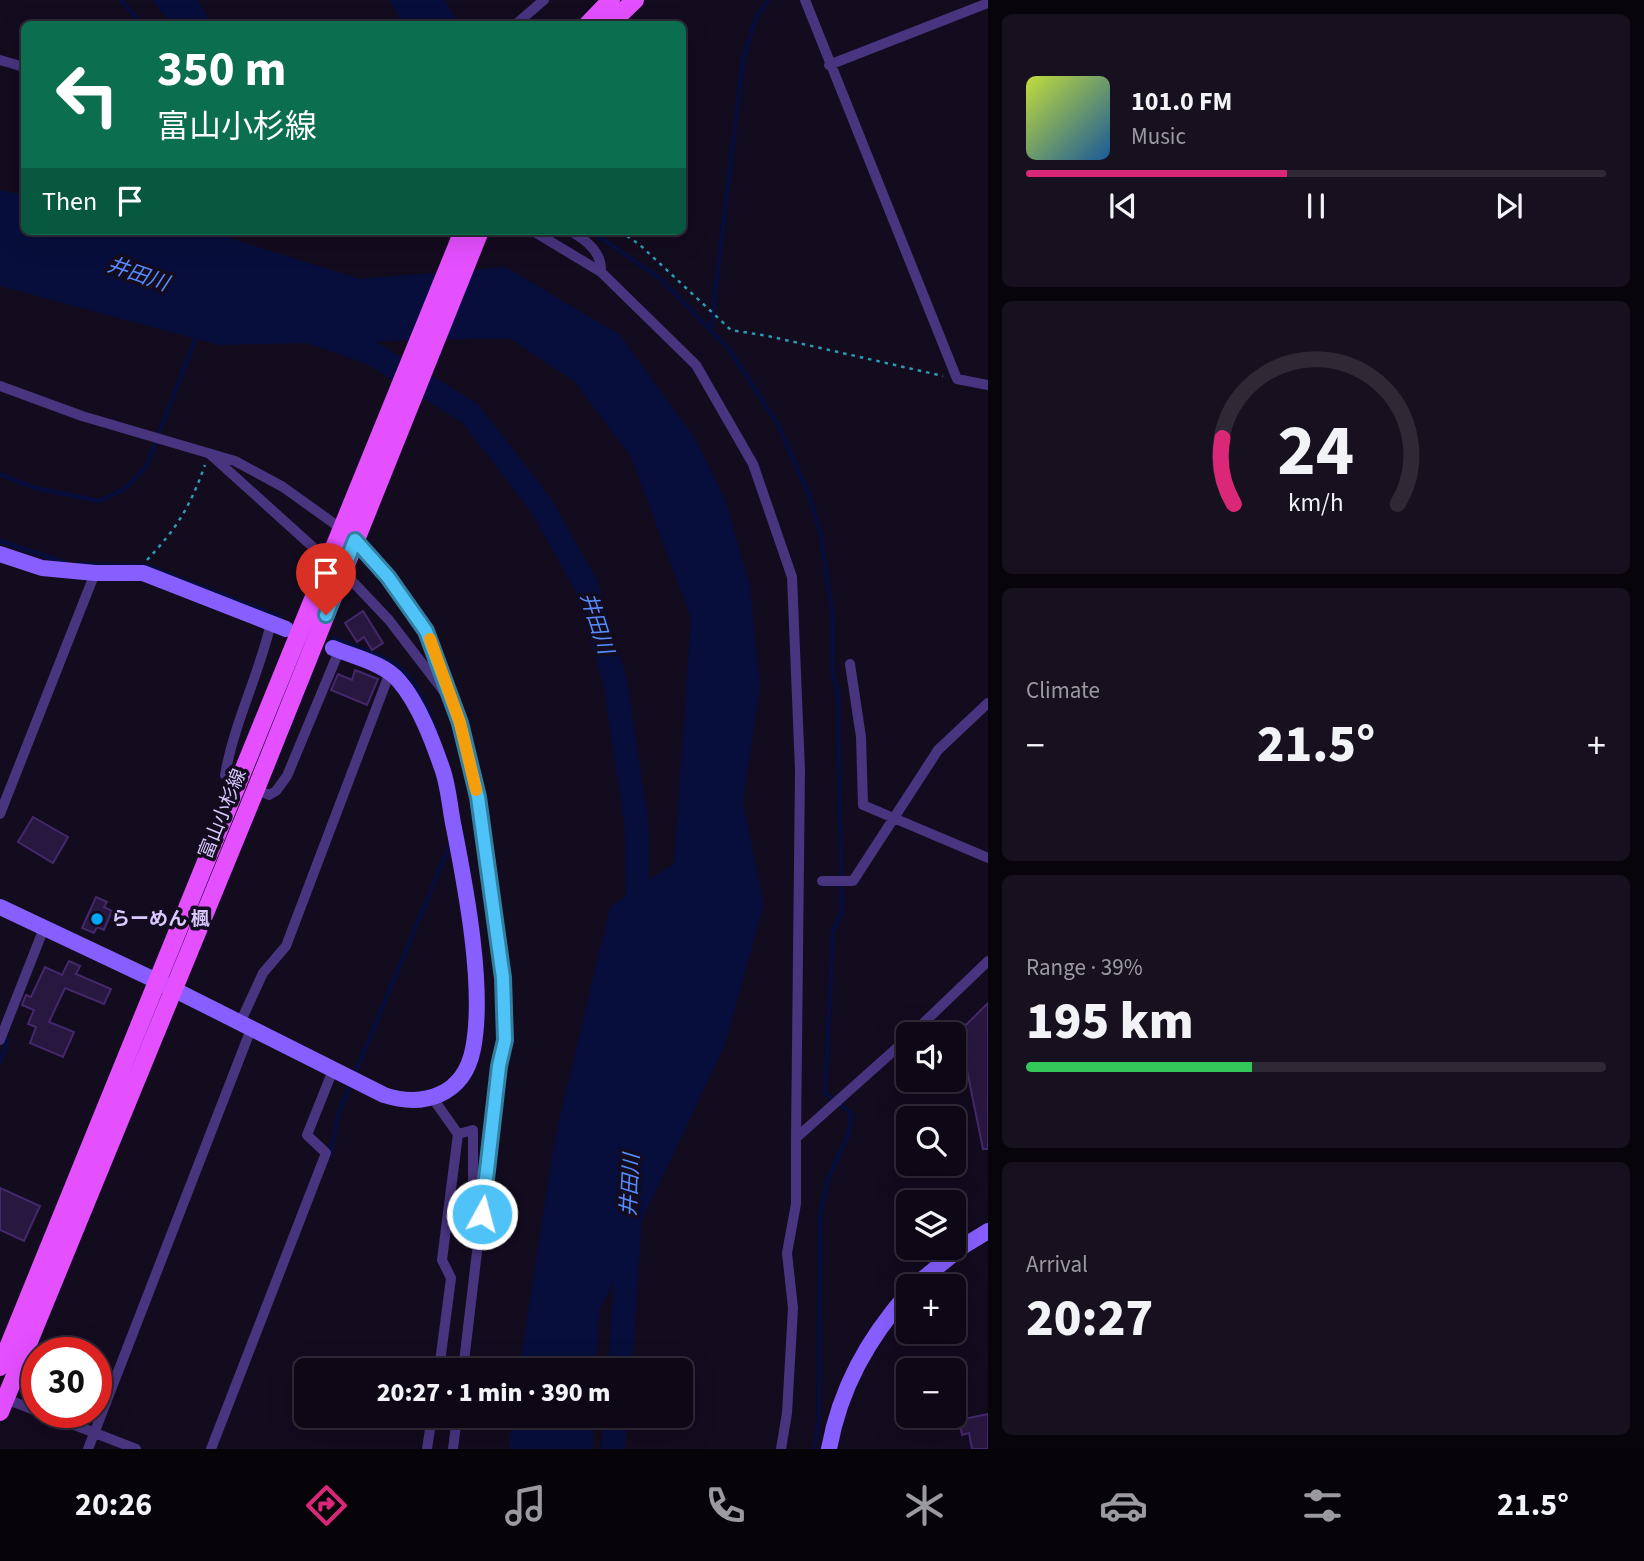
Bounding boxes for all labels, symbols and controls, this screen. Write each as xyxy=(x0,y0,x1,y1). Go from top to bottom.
text: 350 m xyxy=(157,35,286,105)
icon: left xyxy=(42,49,133,140)
text: 101.0 FM xyxy=(1131,83,1232,120)
text: 富山小杉線 xyxy=(157,104,317,150)
text: Music xyxy=(1131,120,1186,153)
icon: arrive xyxy=(111,182,149,220)
text: Then xyxy=(42,183,97,220)
icon: previous xyxy=(1104,187,1142,225)
icon: pause xyxy=(1297,187,1335,225)
icon: next xyxy=(1490,187,1528,225)
water label: 井田川 xyxy=(103,250,175,299)
text: 24 xyxy=(1278,399,1354,503)
text: km/h xyxy=(1288,484,1344,520)
pin xyxy=(296,543,356,615)
icon: arrive xyxy=(307,554,345,592)
water label: 井田川 xyxy=(573,588,622,659)
text: Climate xyxy=(1026,674,1100,707)
text: 21.5° xyxy=(1257,708,1375,782)
text: − xyxy=(1026,719,1045,773)
text: + xyxy=(1587,719,1606,773)
street label: 富山小杉線 xyxy=(193,765,253,863)
place label: らーめん 楓 xyxy=(111,906,210,933)
marker: らーめん 楓 xyxy=(89,911,105,927)
text: Range · 39% xyxy=(1026,951,1143,984)
text: 195 km xyxy=(1026,985,1194,1059)
map controls xyxy=(896,1022,966,1428)
button: sound xyxy=(896,1022,966,1092)
button: search xyxy=(896,1106,966,1176)
water label: 井田川 xyxy=(613,1151,647,1217)
position arrow xyxy=(445,1177,519,1251)
button: layers xyxy=(896,1190,966,1260)
text: Arrival xyxy=(1026,1248,1088,1281)
button: + xyxy=(896,1274,966,1344)
text: 20:27 xyxy=(1026,1282,1153,1356)
speed limit sign: 30 xyxy=(21,1337,112,1428)
button: − xyxy=(896,1358,966,1428)
text: 20:27 · 1 min · 390 m xyxy=(377,1374,610,1411)
icon: directions xyxy=(302,1481,351,1530)
icon: music xyxy=(501,1481,550,1530)
icon: phone xyxy=(701,1481,750,1530)
icon: climate xyxy=(900,1481,949,1530)
icon: car xyxy=(1099,1481,1148,1530)
icon: filters xyxy=(1298,1481,1347,1530)
text: 20:26 xyxy=(75,1482,152,1528)
text: 21.5° xyxy=(1497,1482,1569,1528)

